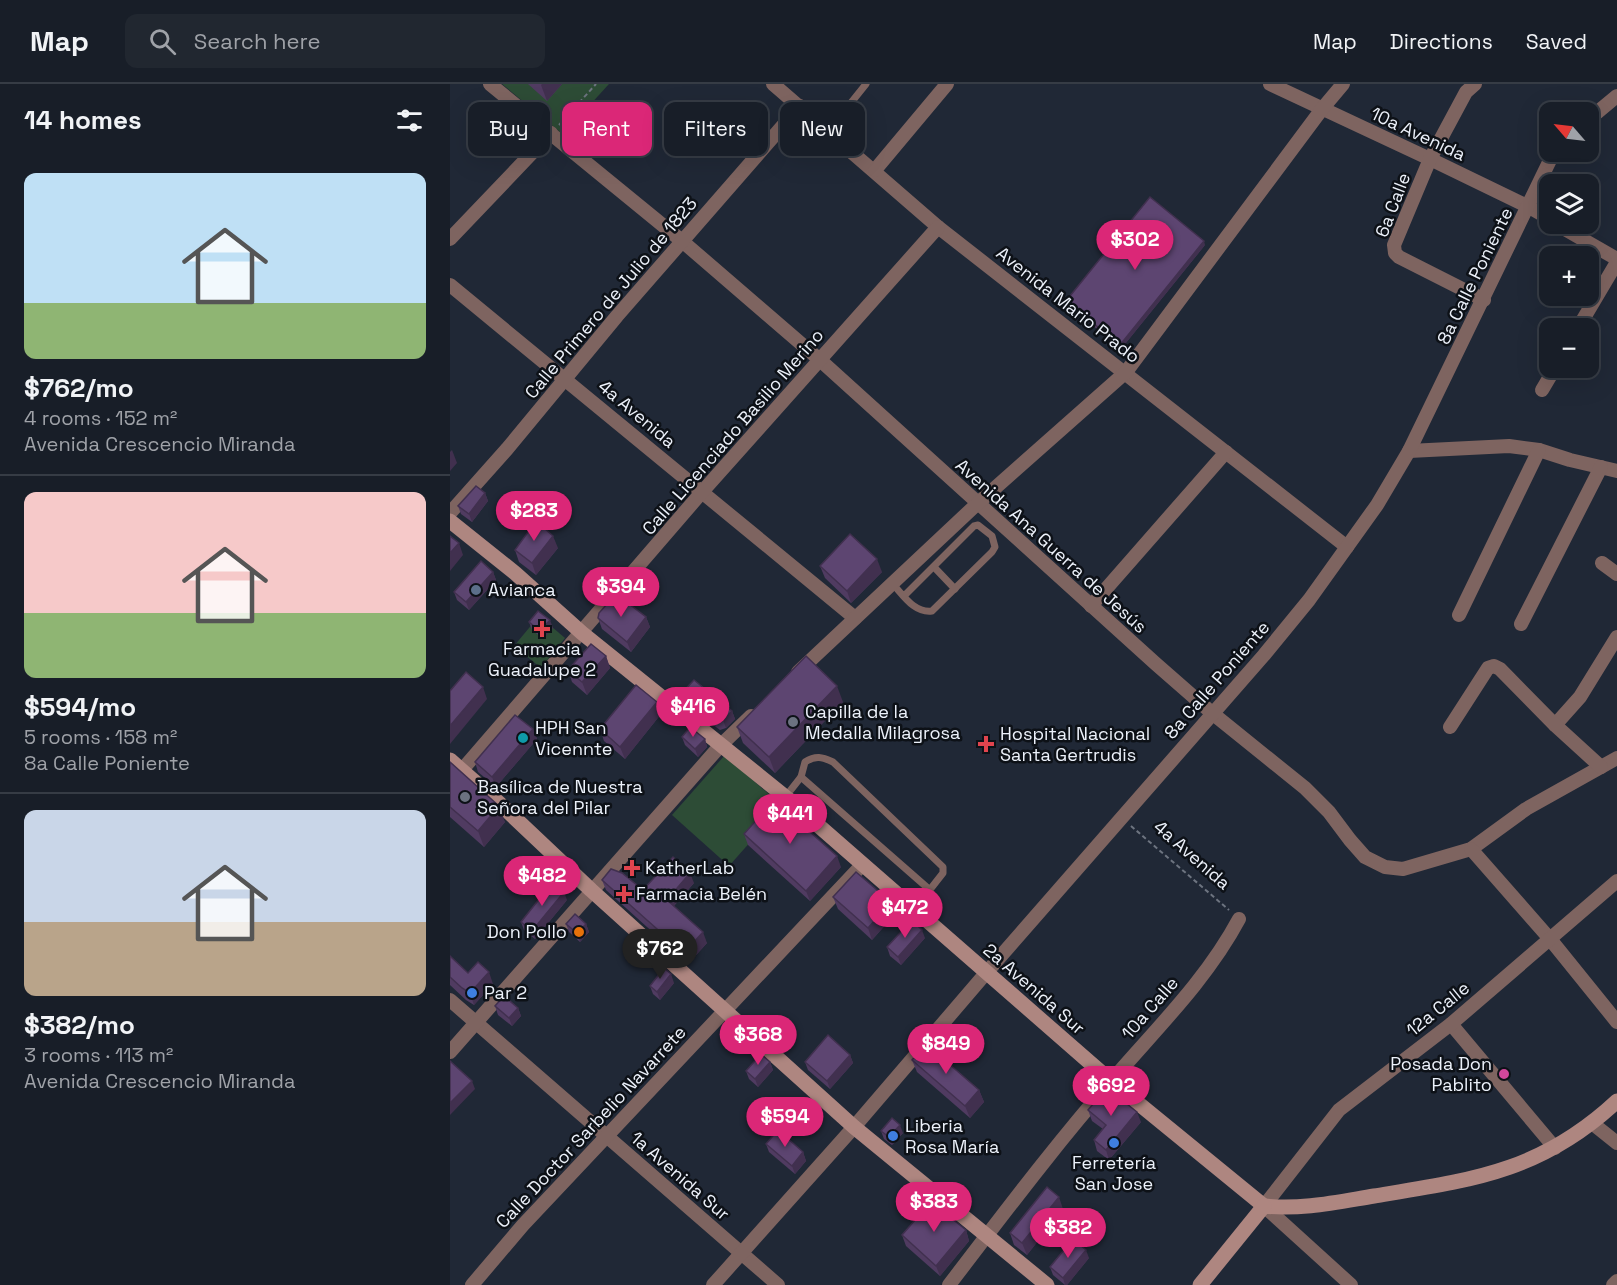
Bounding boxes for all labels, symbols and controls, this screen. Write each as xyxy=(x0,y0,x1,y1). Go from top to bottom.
search box xyxy=(125,14,545,68)
text: Map xyxy=(30,23,89,59)
icon: search xyxy=(146,25,179,58)
text: Search here xyxy=(194,27,321,55)
text: Map xyxy=(1313,28,1357,55)
text: Directions xyxy=(1390,28,1493,55)
text: Saved xyxy=(1526,28,1587,55)
chip: Buy xyxy=(468,102,550,156)
chip: Rent xyxy=(562,102,652,156)
chip: Filters xyxy=(664,102,768,156)
chip: New xyxy=(780,102,865,156)
street label: 10a Avenida xyxy=(1367,102,1469,166)
north arrow xyxy=(1539,102,1599,162)
map controls xyxy=(1539,102,1599,378)
text: 14 homes xyxy=(24,103,142,137)
icon: filters xyxy=(393,104,426,137)
street label: 6a Calle xyxy=(1370,169,1415,240)
button: layers xyxy=(1539,174,1599,234)
street label: Calle Primero de Julio de 1823 xyxy=(519,192,702,403)
street label: 8a Calle Poniente xyxy=(1431,204,1518,348)
icon: home xyxy=(171,212,279,320)
pin: $302 xyxy=(1099,220,1171,271)
text: $302 xyxy=(1110,226,1160,252)
street label: Avenida Mario Prado xyxy=(992,241,1145,368)
button: + xyxy=(1539,246,1599,306)
button: − xyxy=(1539,318,1599,378)
street label: Calle Licenciado Basilio Merino xyxy=(637,324,828,539)
text: $762/mo xyxy=(24,371,134,405)
street label: 4a Avenida xyxy=(594,374,681,453)
text: 4 rooms · 152 m² xyxy=(24,405,177,431)
text: Avenida Crescencio Miranda xyxy=(24,431,296,457)
street label: Avenida Ana Guerra de Jesús xyxy=(951,454,1152,638)
pin: $283 xyxy=(498,491,570,542)
text: $283 xyxy=(510,497,558,523)
icon: home xyxy=(171,531,279,639)
pin: $394 xyxy=(585,567,657,618)
text: $394 xyxy=(596,573,646,599)
place label: Avianca xyxy=(488,578,556,601)
marker: Avianca xyxy=(469,583,483,597)
street label: 8a Calle Poniente xyxy=(1159,616,1274,744)
marker: Farmacia Guadalupe 2 xyxy=(535,622,549,636)
place label: Farmacia Guadalupe 2 xyxy=(488,637,596,681)
pin: $416 xyxy=(657,687,729,738)
text: $594/mo xyxy=(24,690,136,724)
text: $416 xyxy=(670,693,716,719)
place label: Capilla de la Medalla Milagrosa xyxy=(805,700,960,744)
marker: Capilla de la Medalla Milagrosa xyxy=(786,715,800,729)
place label: HPH San Vicennte xyxy=(535,716,612,760)
place label: Hospital Nacional Santa Gertrudis xyxy=(1000,722,1150,766)
text: 5 rooms · 158 m² xyxy=(24,724,177,750)
marker: HPH San Vicennte xyxy=(516,731,530,745)
marker: Hospital Nacional Santa Gertrudis xyxy=(977,735,995,753)
text: 8a Calle Poniente xyxy=(24,750,190,776)
place label: Basílica de Nuestra Señora del Pilar xyxy=(477,775,643,819)
marker: Basílica de Nuestra Señora del Pilar xyxy=(458,790,472,804)
pin: $441 xyxy=(754,794,826,845)
text: $441 xyxy=(767,800,813,826)
street label: 4a Avenida xyxy=(1149,815,1235,894)
icon: home xyxy=(171,849,279,957)
pin: $482 xyxy=(506,856,578,907)
place label: KatherLab xyxy=(645,856,734,879)
marker: KatherLab xyxy=(623,859,641,877)
text: $482 xyxy=(518,862,566,888)
place label: Farmacia Belén xyxy=(636,882,767,905)
marker: Farmacia Belén xyxy=(617,887,631,901)
pin: $472 xyxy=(869,888,941,939)
text: $472 xyxy=(882,894,928,920)
place label: Don Pollo xyxy=(487,920,567,943)
marker: Don Pollo xyxy=(572,925,586,939)
pin: $762 xyxy=(624,929,696,980)
text: $762 xyxy=(636,935,684,961)
street label: 2a Avenida Sur xyxy=(979,938,1090,1039)
street label: 10a Calle xyxy=(1116,972,1183,1044)
street label: 12a Calle xyxy=(1401,976,1474,1041)
place label: Par 2 xyxy=(484,981,527,1004)
marker: Par 2 xyxy=(465,986,479,1000)
text: $382/mo xyxy=(24,1008,135,1042)
pin: $368 xyxy=(722,1015,794,1066)
street label: Calle Doctor Sarbelio Navarrete xyxy=(491,1021,691,1233)
text: $368 xyxy=(734,1021,782,1047)
pin: $849 xyxy=(910,1024,982,1075)
text: $849 xyxy=(921,1030,971,1056)
text: 3 rooms · 113 m² xyxy=(24,1042,173,1068)
place label: Posada Don Pablito xyxy=(1390,1052,1492,1096)
pin: $692 xyxy=(1075,1066,1147,1117)
marker: Posada Don Pablito xyxy=(1497,1067,1511,1081)
text: Avenida Crescencio Miranda xyxy=(24,1068,296,1094)
text: $692 xyxy=(1087,1072,1135,1098)
pin: $594 xyxy=(749,1097,821,1148)
text: $594 xyxy=(760,1103,810,1129)
place label: Liberia Rosa María xyxy=(905,1114,999,1158)
street label: 1a Avenida Sur xyxy=(626,1126,735,1225)
marker: Liberia Rosa María xyxy=(886,1129,900,1143)
marker: Ferretería San Jose xyxy=(1107,1136,1121,1150)
place label: Ferretería San Jose xyxy=(1072,1151,1156,1195)
pin: $383 xyxy=(898,1182,970,1233)
text: $383 xyxy=(910,1188,958,1214)
pin: $382 xyxy=(1032,1208,1104,1259)
text: $382 xyxy=(1044,1214,1092,1240)

